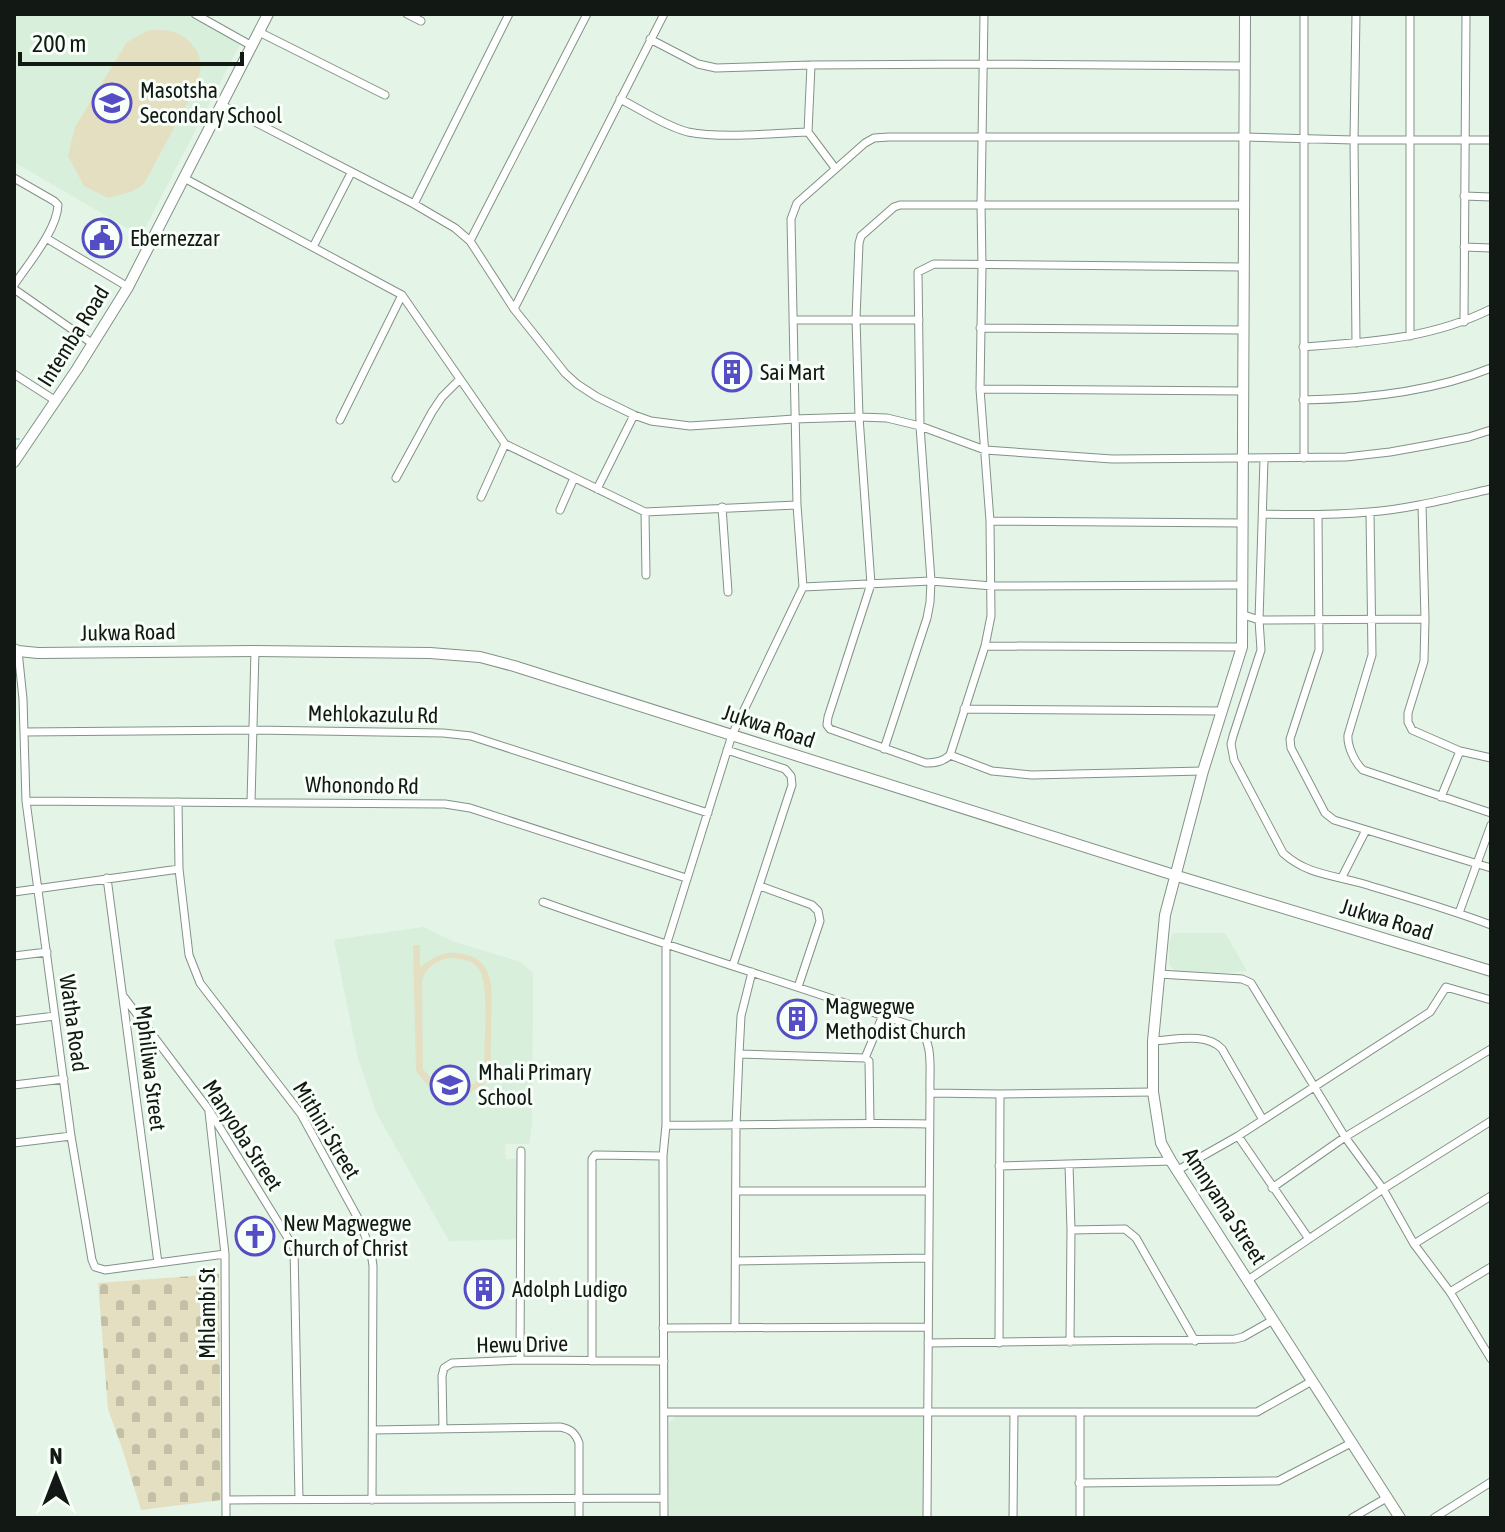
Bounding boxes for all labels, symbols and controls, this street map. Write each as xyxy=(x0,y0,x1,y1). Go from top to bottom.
scale bar xyxy=(20,16,242,66)
text: 200 m xyxy=(32,30,86,57)
place label: Masotsha Secondary School xyxy=(140,77,282,128)
school or university icon: Masotsha Secondary School xyxy=(91,82,133,124)
public building icon: Ebernezzar xyxy=(81,217,123,259)
place label: Ebernezzar xyxy=(130,225,220,251)
street label: Intemba Road xyxy=(32,281,114,391)
building icon: Sai Mart xyxy=(711,351,753,393)
place label: Sai Mart xyxy=(760,359,825,385)
street label: Jukwa Road xyxy=(80,618,176,646)
street label: Jukwa Road xyxy=(720,699,818,753)
street label: Mehlokazulu Rd xyxy=(307,700,439,728)
street label: Whonondo Rd xyxy=(305,771,419,799)
street label: Jukwa Road xyxy=(1338,893,1436,945)
street label: Watha Road xyxy=(54,973,94,1073)
place label: Magwegwe Methodist Church xyxy=(825,993,966,1044)
building icon: Magwegwe Methodist Church xyxy=(776,998,818,1040)
street label: Mphiliwa Street xyxy=(130,1004,172,1132)
place label: Mhali Primary School xyxy=(478,1059,592,1110)
school or university icon: Mhali Primary School xyxy=(429,1064,471,1106)
street label: Manyoba Street xyxy=(198,1075,288,1195)
street label: Mithini Street xyxy=(288,1077,366,1183)
street label: Amnyama Street xyxy=(1178,1143,1272,1269)
place label: New Magwegwe Church of Christ xyxy=(283,1210,412,1261)
church icon: New Magwegwe Church of Christ xyxy=(234,1215,276,1257)
street label: Mhlambi St xyxy=(194,1267,220,1359)
building icon: Adolph Ludigo xyxy=(463,1268,505,1310)
place label: Adolph Ludigo xyxy=(512,1276,627,1302)
street label: Hewu Drive xyxy=(476,1330,568,1358)
north arrow xyxy=(16,1436,96,1516)
text: N xyxy=(50,1443,62,1469)

